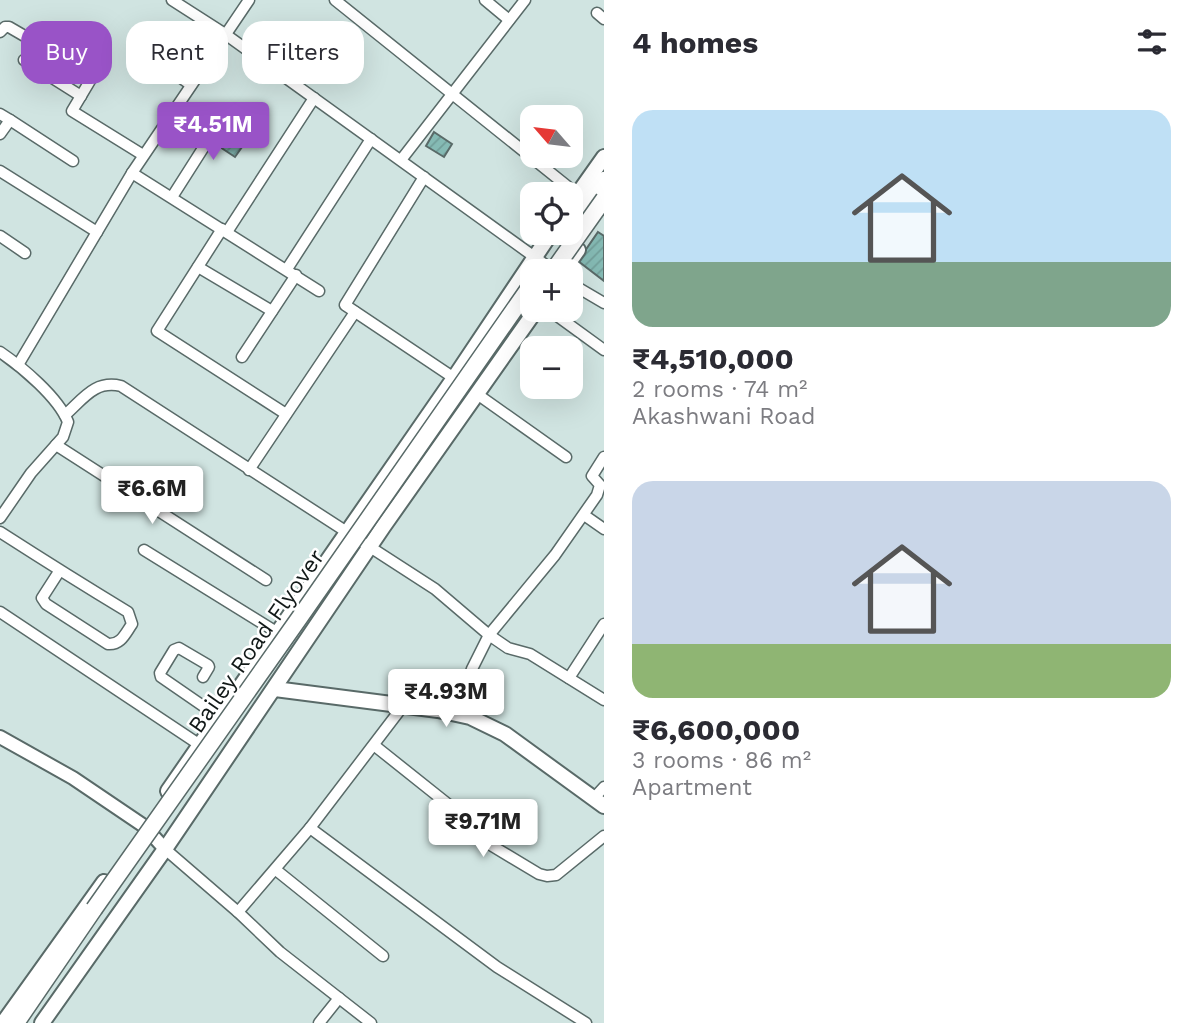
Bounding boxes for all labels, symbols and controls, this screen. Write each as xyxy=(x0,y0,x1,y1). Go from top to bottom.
chip: Buy xyxy=(21,21,112,84)
chip: Rent xyxy=(126,21,228,84)
chip: Filters xyxy=(242,21,364,84)
icon: filters xyxy=(1133,23,1171,61)
text: 4 homes xyxy=(632,25,758,60)
pin: ₹4.51M xyxy=(156,102,270,162)
north arrow xyxy=(520,105,583,168)
map controls xyxy=(520,105,583,399)
text: ₹4.51M xyxy=(173,111,253,138)
icon: home xyxy=(839,155,965,281)
button: locate xyxy=(520,182,583,245)
button: + xyxy=(520,259,583,322)
button: − xyxy=(520,336,583,399)
text: ₹4,510,000 xyxy=(632,341,794,376)
text: 2 rooms · 74 m² xyxy=(632,376,807,403)
text: Akashwani Road xyxy=(632,403,816,430)
pin: ₹6.6M xyxy=(103,466,201,526)
text: ₹6.6M xyxy=(117,475,187,502)
icon: home xyxy=(839,526,965,652)
street label: Bailey Road Flyover xyxy=(183,544,330,738)
pin: ₹4.93M xyxy=(389,670,503,729)
text: ₹4.93M xyxy=(404,678,488,705)
text: ₹6,600,000 xyxy=(632,712,800,747)
text: 3 rooms · 86 m² xyxy=(632,747,811,774)
text: Apartment xyxy=(632,774,752,801)
pin: ₹9.71M xyxy=(426,800,540,859)
text: ₹9.71M xyxy=(445,808,521,835)

